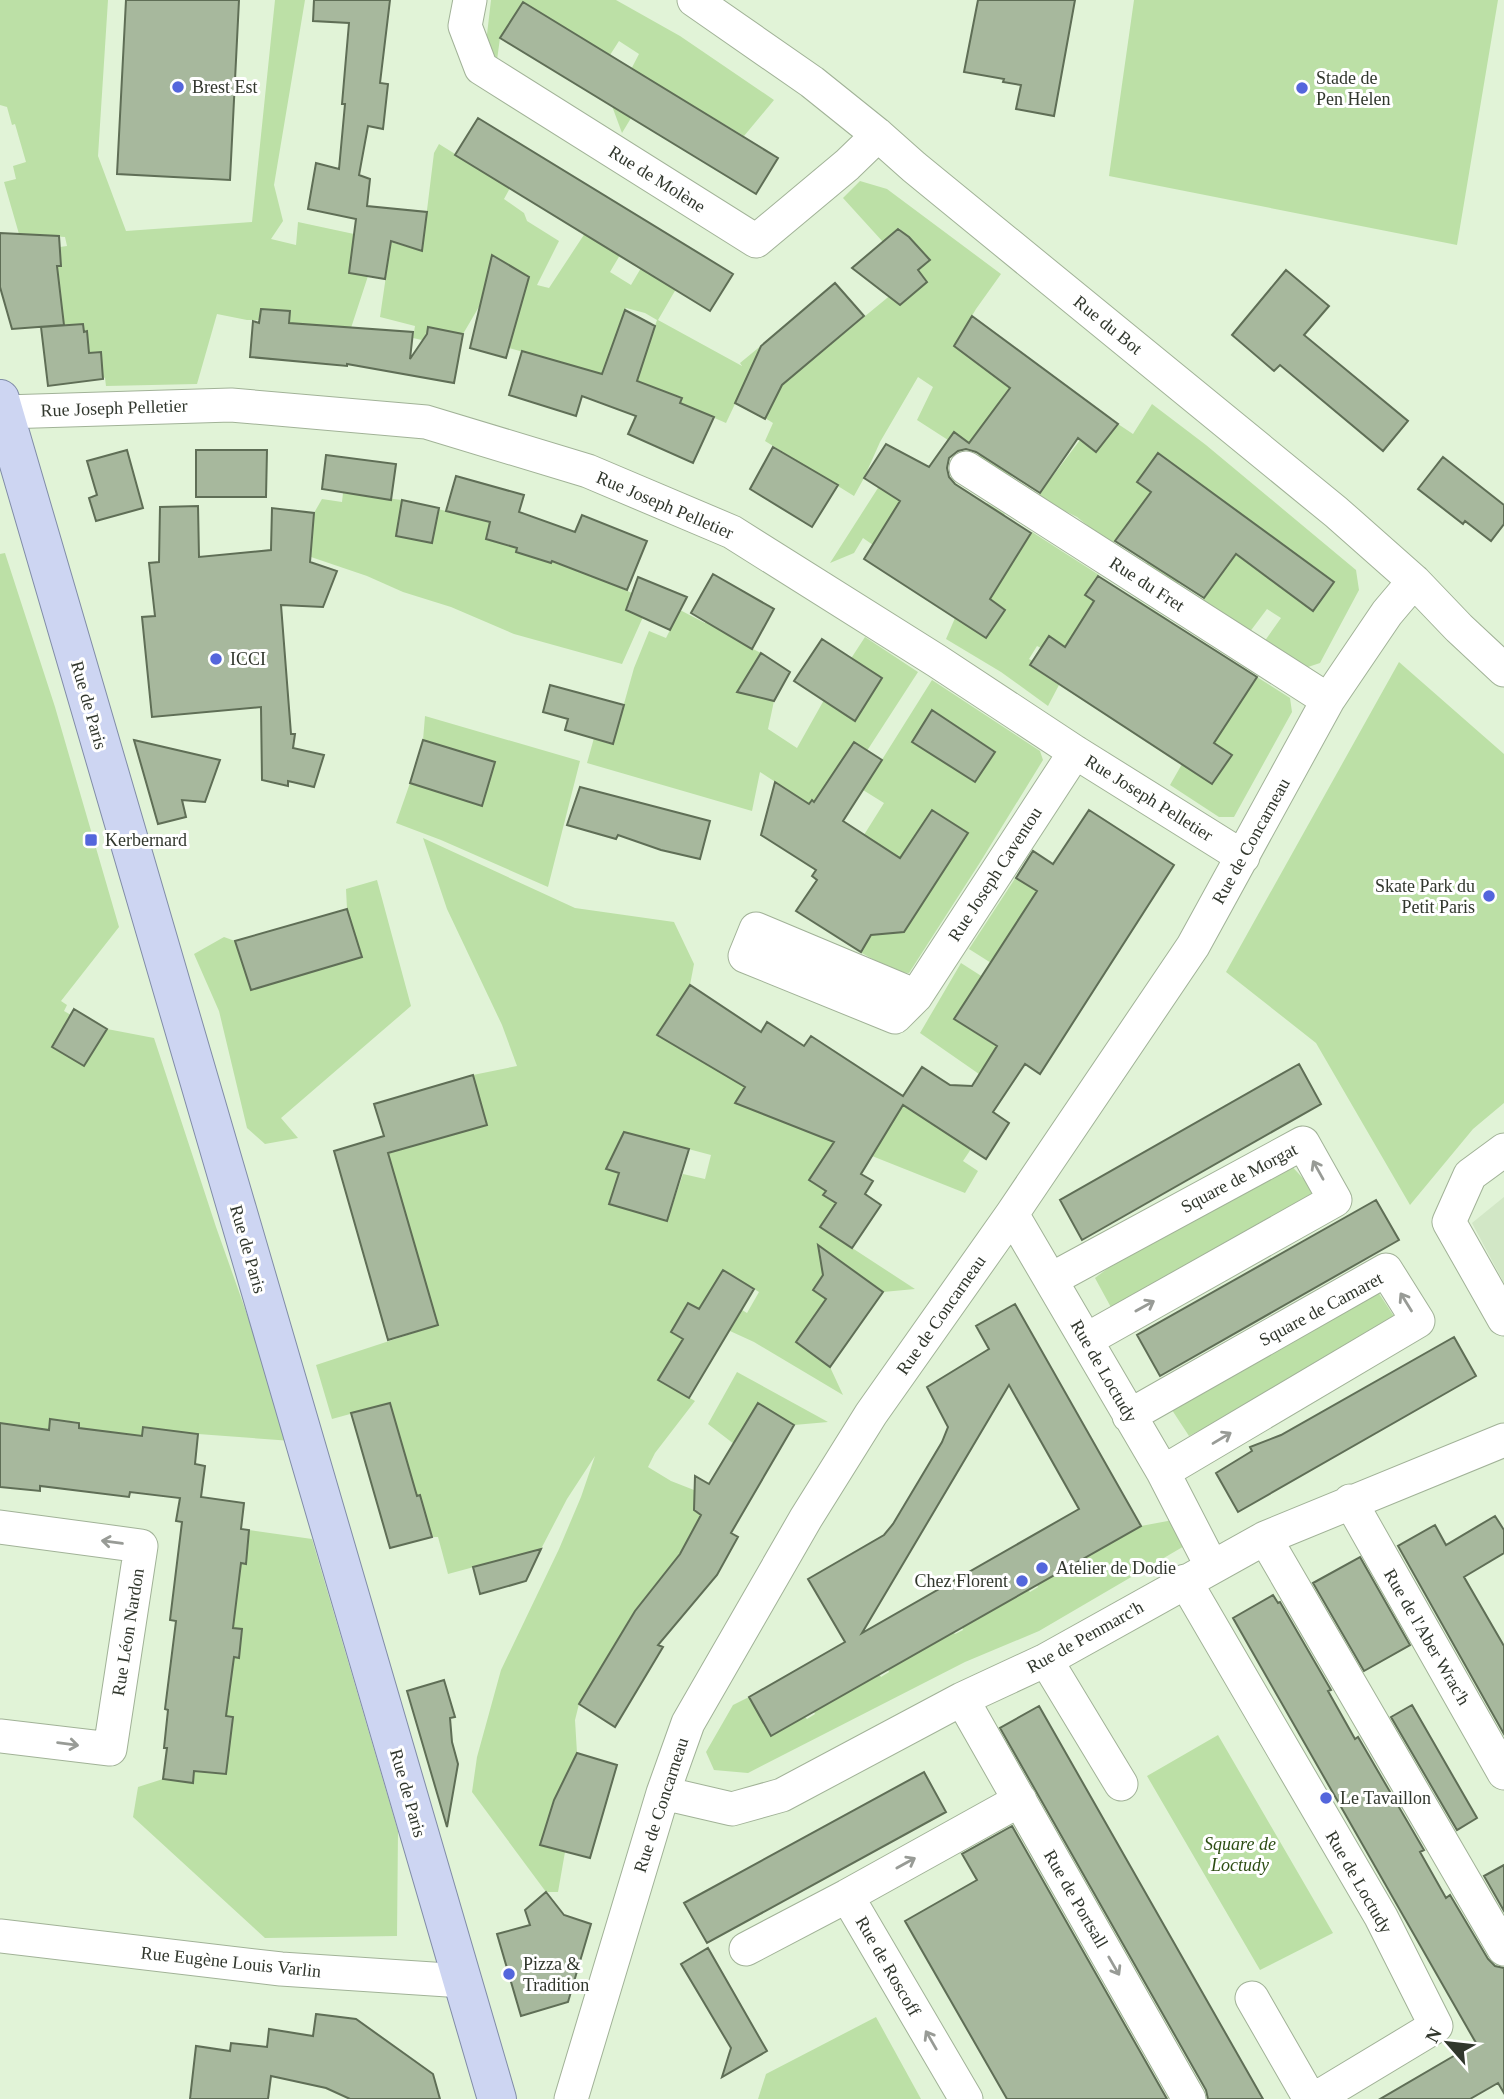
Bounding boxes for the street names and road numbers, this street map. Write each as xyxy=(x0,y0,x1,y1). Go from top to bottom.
street label: Rue de Molène xyxy=(605,141,709,217)
street label: Rue du Bot xyxy=(1070,291,1146,359)
street label: Rue Joseph Pelletier xyxy=(40,395,188,421)
street label: Rue Joseph Pelletier xyxy=(593,467,737,543)
street label: Rue du Fret xyxy=(1106,552,1188,616)
street label: Rue de Paris xyxy=(67,659,111,751)
street label: Rue Joseph Pelletier xyxy=(1081,751,1217,845)
street label: Rue de Concarneau xyxy=(1208,775,1294,907)
street label: Rue Joseph Caventou xyxy=(944,803,1046,945)
street label: Square de Morgat xyxy=(1178,1139,1300,1217)
street label: Rue de Paris xyxy=(226,1203,270,1295)
street label: Rue de Concarneau xyxy=(892,1252,990,1378)
street label: Square de Camaret xyxy=(1256,1268,1386,1350)
street label: Rue de Loctudy xyxy=(1067,1316,1141,1426)
street label: Rue de l'Aber Wrac'h xyxy=(1380,1565,1474,1709)
street label: Rue Léon Nardon xyxy=(108,1567,148,1697)
street label: Rue de Penmarc'h xyxy=(1023,1597,1147,1677)
street label: Rue de Concarneau xyxy=(630,1735,692,1875)
street label: Rue de Paris xyxy=(386,1747,430,1839)
street label: Rue de Loctudy xyxy=(1322,1827,1396,1937)
street label: Rue de Portsall xyxy=(1040,1846,1112,1952)
street label: Rue de Roscoff xyxy=(851,1913,925,2019)
street label: Rue Eugène Louis Varlin xyxy=(140,1943,322,1981)

